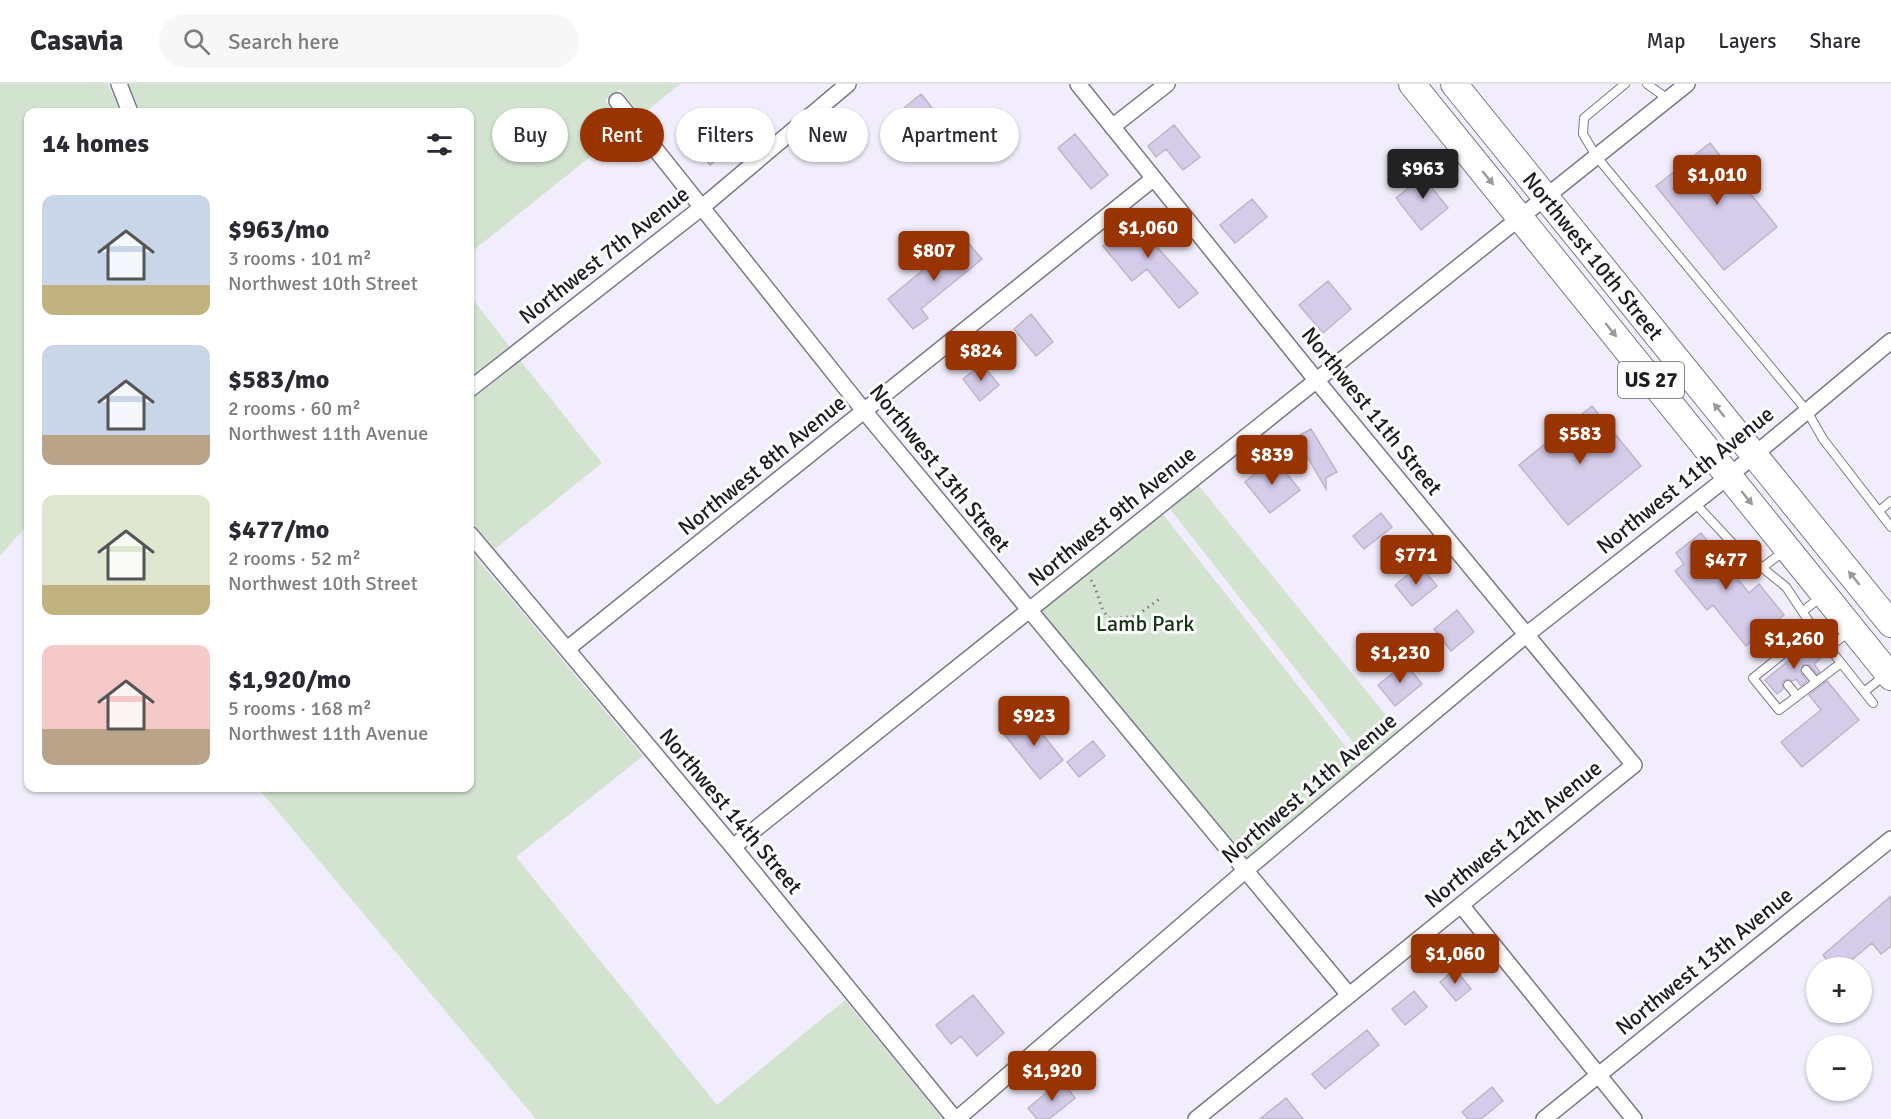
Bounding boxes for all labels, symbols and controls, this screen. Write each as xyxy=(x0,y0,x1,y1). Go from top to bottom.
search box xyxy=(159,14,579,68)
text: Casavia xyxy=(30,24,123,58)
icon: search xyxy=(180,25,213,58)
text: Search here xyxy=(228,28,339,55)
text: Map xyxy=(1647,28,1685,54)
text: Layers xyxy=(1718,28,1776,54)
text: Share xyxy=(1809,28,1861,54)
chip: Buy xyxy=(492,108,568,162)
chip: Rent xyxy=(580,108,664,162)
chip: Filters xyxy=(676,108,775,162)
chip: New xyxy=(787,108,868,162)
chip: Apartment xyxy=(880,108,1019,162)
text: 14 homes xyxy=(42,128,149,160)
icon: filters xyxy=(423,128,456,161)
pin: $963 xyxy=(1387,149,1459,200)
pin: $1,010 xyxy=(1668,155,1766,206)
text: $963 xyxy=(1401,156,1445,181)
text: $1,010 xyxy=(1687,162,1747,187)
street label: Northwest 10th Street xyxy=(1517,166,1669,346)
one-way arrow xyxy=(1482,171,1494,186)
street label: Northwest 7th Avenue xyxy=(514,180,694,330)
pin: $1,060 xyxy=(1099,208,1197,259)
text: $963/mo xyxy=(228,214,329,246)
text: $1,060 xyxy=(1118,215,1178,240)
icon: home xyxy=(90,219,162,291)
pin: $807 xyxy=(898,231,970,282)
text: $807 xyxy=(912,238,956,263)
text: 3 rooms · 101 m² xyxy=(228,246,372,271)
text: Northwest 10th Street xyxy=(228,271,418,296)
street label: Northwest 11th Street xyxy=(1296,321,1448,501)
one-way arrow xyxy=(1604,322,1617,338)
pin: $824 xyxy=(945,331,1017,382)
text: $824 xyxy=(959,338,1003,363)
road number: US 27 xyxy=(1618,362,1684,398)
text: $583/mo xyxy=(228,364,329,396)
icon: home xyxy=(90,369,162,441)
street label: Northwest 13th Street xyxy=(864,378,1016,558)
street label: Northwest 8th Avenue xyxy=(673,389,851,541)
text: 2 rooms · 60 m² xyxy=(228,396,361,421)
street label: Northwest 11th Avenue xyxy=(1591,400,1779,560)
one-way arrow xyxy=(1713,403,1726,418)
pin: $583 xyxy=(1544,414,1616,465)
text: Northwest 11th Avenue xyxy=(228,421,428,446)
text: $583 xyxy=(1558,421,1602,446)
pin: $839 xyxy=(1236,435,1308,486)
street label: Northwest 9th Avenue xyxy=(1023,440,1201,592)
text: $839 xyxy=(1250,442,1294,467)
one-way arrow xyxy=(1740,490,1753,506)
text: $477/mo xyxy=(228,514,329,546)
icon: home xyxy=(90,519,162,591)
pin: $771 xyxy=(1380,535,1452,586)
pin: $477 xyxy=(1690,540,1762,591)
text: $771 xyxy=(1394,542,1438,567)
text: 2 rooms · 52 m² xyxy=(228,546,361,571)
text: $477 xyxy=(1704,547,1748,572)
text: Northwest 10th Street xyxy=(228,571,418,596)
one-way arrow xyxy=(1849,571,1861,586)
park label: Lamb Park xyxy=(1096,610,1194,637)
pin: $1,260 xyxy=(1745,619,1843,670)
text: $1,260 xyxy=(1764,626,1824,651)
pin: $1,230 xyxy=(1351,633,1449,684)
text: $1,230 xyxy=(1370,640,1430,665)
text: $1,920/mo xyxy=(228,664,351,696)
icon: home xyxy=(90,669,162,741)
text: 5 rooms · 168 m² xyxy=(228,696,372,721)
pin: $923 xyxy=(998,696,1070,747)
text: $923 xyxy=(1012,703,1056,728)
street label: Northwest 11th Avenue xyxy=(1216,707,1402,869)
text: Northwest 11th Avenue xyxy=(228,721,428,746)
street label: Northwest 14th Street xyxy=(654,722,809,900)
street label: Northwest 12th Avenue xyxy=(1419,754,1607,914)
street label: Northwest 13th Avenue xyxy=(1610,881,1798,1041)
pin: $1,060 xyxy=(1406,934,1504,985)
text: $1,060 xyxy=(1425,941,1485,966)
map controls xyxy=(1806,957,1872,1101)
button: + xyxy=(1806,957,1872,1023)
button: − xyxy=(1806,1035,1872,1101)
pin: $1,920 xyxy=(1003,1051,1101,1102)
text: $1,920 xyxy=(1022,1058,1082,1083)

